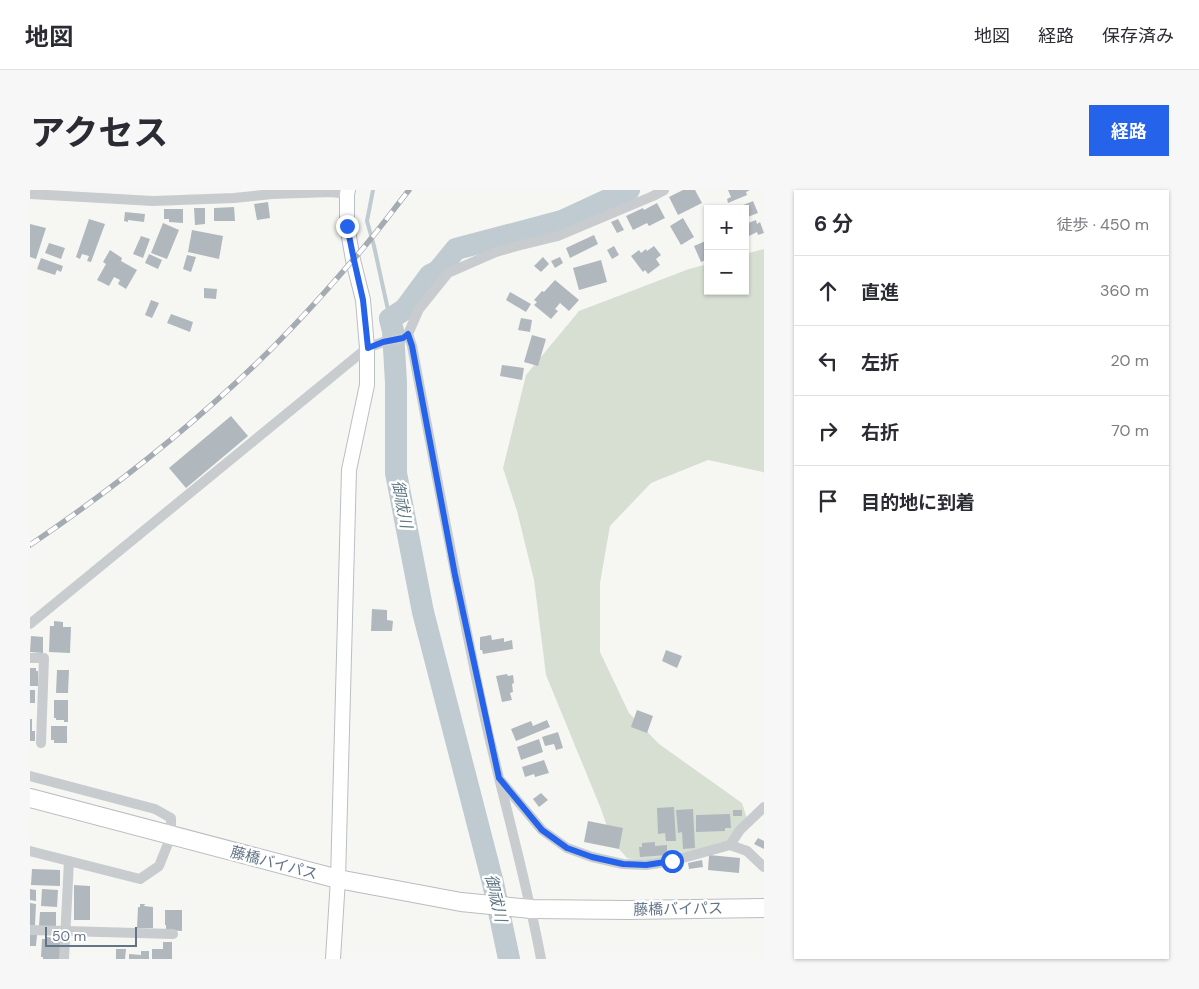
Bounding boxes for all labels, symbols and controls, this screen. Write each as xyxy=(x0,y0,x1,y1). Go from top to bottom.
text: 地図 xyxy=(25,21,73,52)
text: 地図 xyxy=(974,24,1010,48)
text: 経路 xyxy=(1038,24,1074,48)
text: 保存済み xyxy=(1102,24,1174,48)
button: 経路 xyxy=(1089,105,1169,156)
text: アクセス xyxy=(30,110,168,156)
map controls xyxy=(704,205,749,295)
button: + xyxy=(704,205,749,250)
text: 6 分 xyxy=(814,210,853,238)
text: 徒歩 · 450 m xyxy=(1056,214,1149,235)
route end xyxy=(336,215,359,238)
button: − xyxy=(704,250,749,295)
icon: ahead xyxy=(814,277,842,305)
text: 直進 xyxy=(861,280,899,305)
text: 360 m xyxy=(1100,280,1149,301)
icon: left xyxy=(814,347,842,375)
text: 左折 xyxy=(861,350,899,375)
text: 20 m xyxy=(1110,350,1149,371)
icon: right xyxy=(814,417,842,445)
text: 右折 xyxy=(861,420,899,445)
text: 70 m xyxy=(1111,420,1149,441)
water label: 御祓川 xyxy=(387,478,417,532)
icon: arrive xyxy=(814,487,842,515)
text: 目的地に到着 xyxy=(861,490,975,515)
street label: 藤橋バイパス xyxy=(228,842,320,884)
route start xyxy=(661,850,684,873)
water label: 御祓川 xyxy=(480,872,512,926)
street label: 藤橋バイパス xyxy=(633,898,723,920)
scale bar xyxy=(45,924,138,947)
text: 50 m xyxy=(52,927,86,945)

